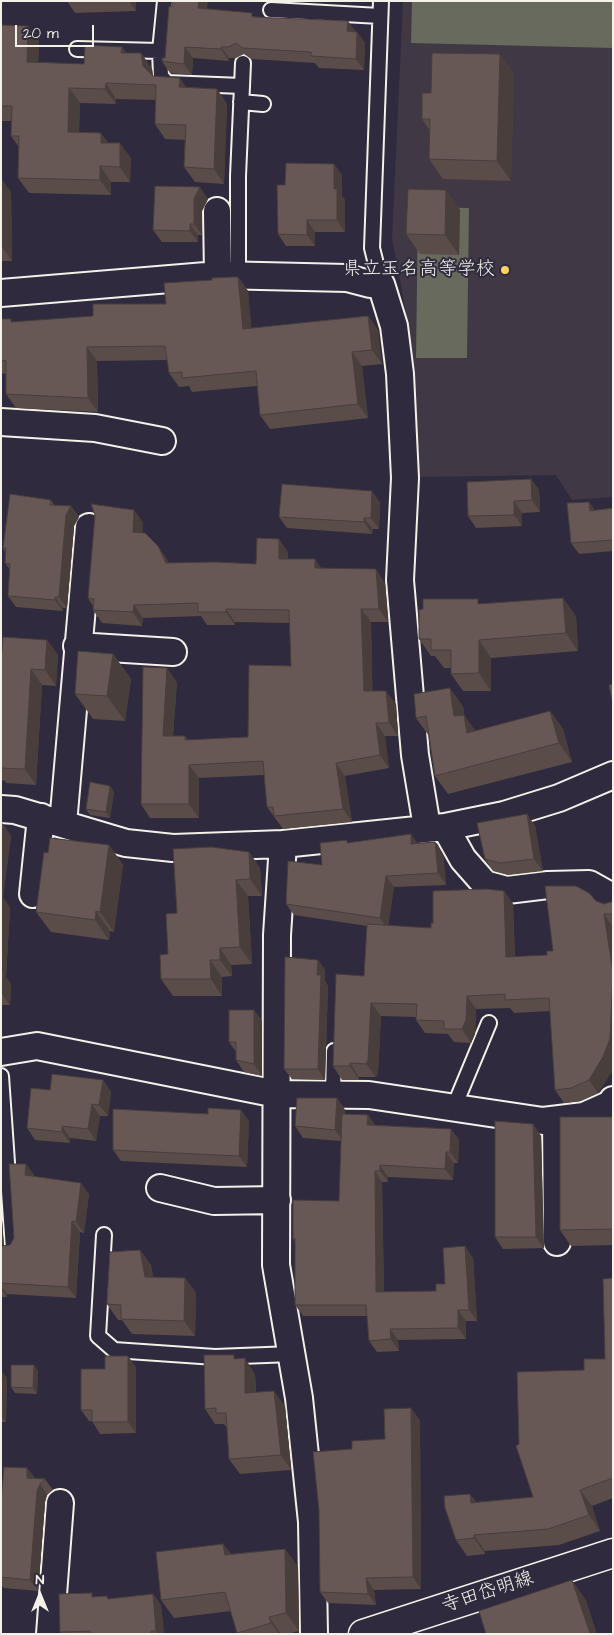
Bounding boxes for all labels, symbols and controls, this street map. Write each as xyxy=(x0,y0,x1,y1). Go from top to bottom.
scale bar xyxy=(18,15,96,47)
text: 20 m xyxy=(23,23,59,44)
place label: 県立玉名高等学校 xyxy=(343,259,495,281)
marker: 県立玉名高等学校 xyxy=(499,264,511,276)
street label: 寺田岱明線 xyxy=(439,1567,537,1619)
north arrow xyxy=(15,1570,65,1620)
text: N xyxy=(36,1570,44,1590)

